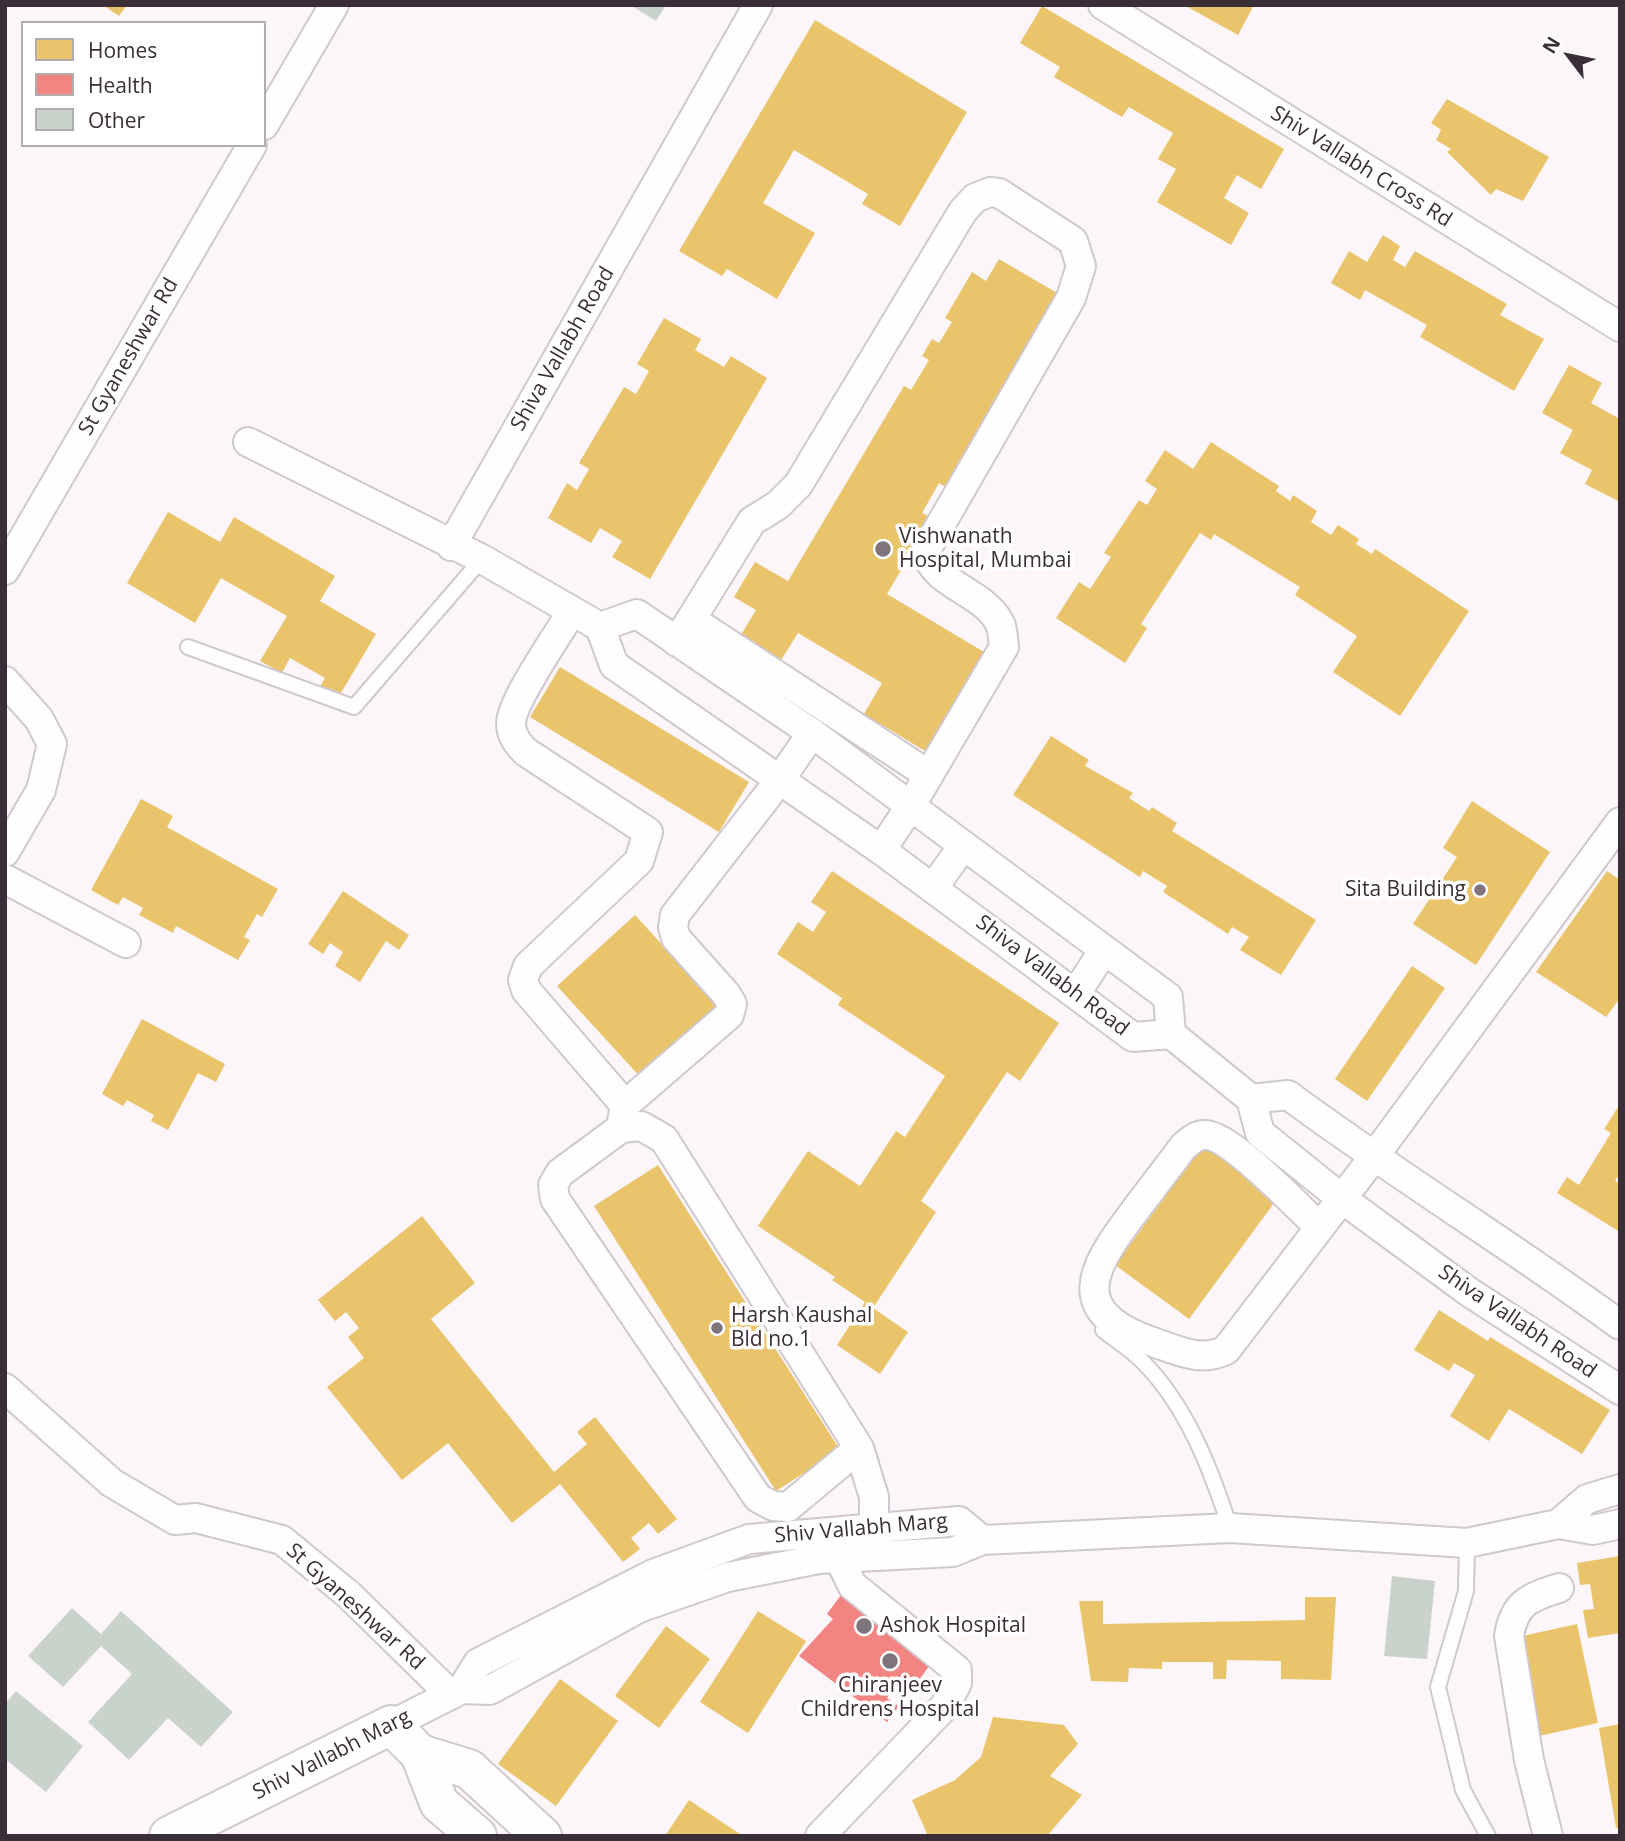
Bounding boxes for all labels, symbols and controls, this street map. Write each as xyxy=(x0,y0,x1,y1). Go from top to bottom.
legend xyxy=(21,21,266,147)
north arrow xyxy=(1534,21,1604,91)
text: N xyxy=(1536,31,1566,58)
text: Homes xyxy=(88,36,157,64)
text: Health xyxy=(88,71,153,99)
street label: Shiv Vallabh Cross Rd xyxy=(1266,101,1456,233)
text: Other xyxy=(88,106,145,134)
street label: Shiva Vallabh Road xyxy=(506,263,620,435)
street label: St Gyaneshwar Rd xyxy=(74,274,184,440)
place label: Vishwanath Hospital, Mumbai xyxy=(899,524,1072,574)
marker: Vishwanath Hospital, Mumbai xyxy=(873,539,893,559)
place label: Sita Building xyxy=(1345,877,1466,903)
marker: Sita Building xyxy=(1472,882,1488,898)
street label: Shiva Vallabh Road xyxy=(971,910,1133,1042)
street label: Shiva Vallabh Road xyxy=(1433,1260,1601,1384)
place label: Harsh Kaushal Bld no.1 xyxy=(731,1303,872,1353)
marker: Harsh Kaushal Bld no.1 xyxy=(709,1320,725,1336)
street label: Shiv Vallabh Marg xyxy=(773,1509,949,1549)
street label: St Gyaneshwar Rd xyxy=(281,1538,429,1676)
place label: Ashok Hospital xyxy=(880,1613,1026,1639)
marker: Ashok Hospital xyxy=(854,1616,874,1636)
marker: Chiranjeev Childrens Hospital xyxy=(880,1651,900,1671)
place label: Chiranjeev Childrens Hospital xyxy=(800,1673,980,1723)
street label: Shiv Vallabh Marg xyxy=(249,1704,415,1806)

